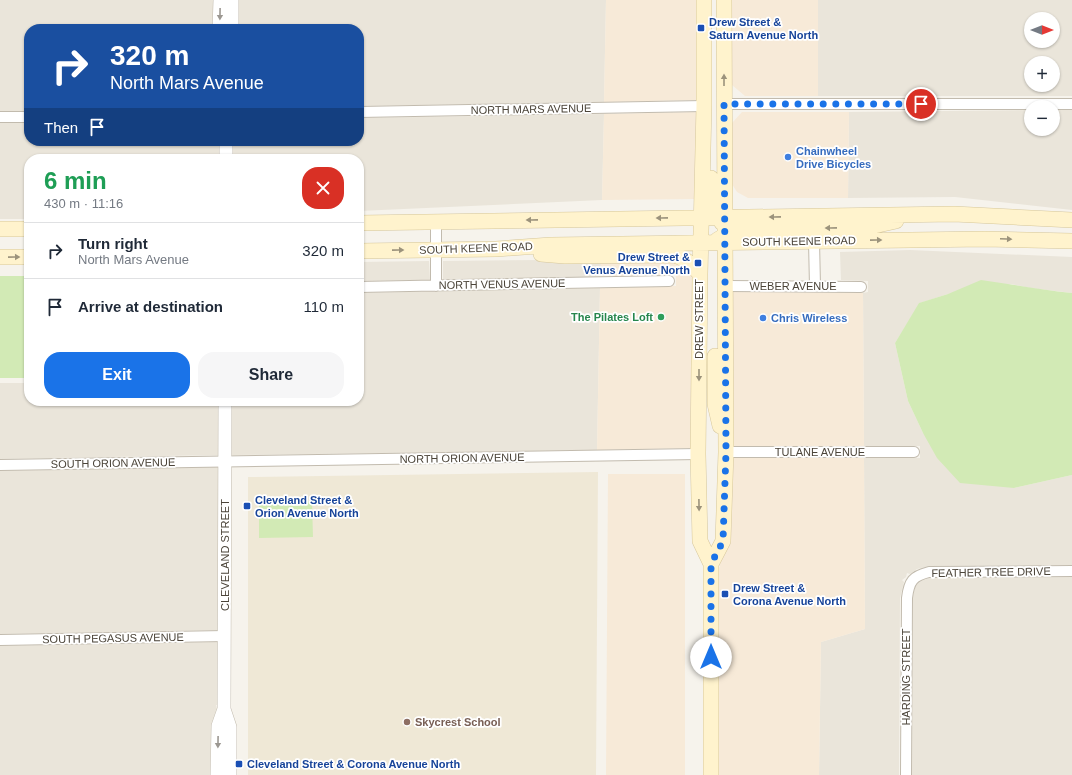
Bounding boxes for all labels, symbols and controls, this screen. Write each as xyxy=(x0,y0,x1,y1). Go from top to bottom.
one-way arrow xyxy=(216,8,223,21)
north arrow xyxy=(1024,12,1060,48)
map controls xyxy=(1024,12,1060,136)
place label: Drew Street & Saturn Avenue North xyxy=(709,16,818,41)
marker: Drew Street & Saturn Avenue North xyxy=(696,23,706,33)
icon: right xyxy=(44,40,96,92)
text: 320 m xyxy=(110,40,189,71)
button: + xyxy=(1024,56,1060,92)
text: North Mars Avenue xyxy=(110,73,264,93)
one-way arrow xyxy=(721,73,727,86)
pin xyxy=(904,87,938,121)
icon: arrive xyxy=(910,93,932,115)
button: − xyxy=(1024,100,1060,136)
street label: NORTH MARS AVENUE xyxy=(471,102,591,116)
icon: arrive xyxy=(86,116,108,138)
text: Then xyxy=(44,119,78,136)
place label: Chainwheel Drive Bicycles xyxy=(796,145,871,170)
marker: Chainwheel Drive Bicycles xyxy=(783,152,793,162)
text: 6 min xyxy=(44,167,107,194)
button: close xyxy=(302,167,344,209)
text: 430 m · 11:16 xyxy=(44,196,123,211)
one-way arrow xyxy=(768,214,781,220)
one-way arrow xyxy=(655,215,668,221)
one-way arrow xyxy=(525,217,538,223)
one-way arrow xyxy=(824,225,837,231)
street label: SOUTH KEENE ROAD xyxy=(742,234,856,248)
text: Turn right xyxy=(78,235,148,252)
one-way arrow xyxy=(1000,236,1012,243)
one-way arrow xyxy=(870,237,883,243)
icon: right xyxy=(44,240,66,262)
street label: SOUTH KEENE ROAD xyxy=(419,240,533,256)
text: 320 m xyxy=(302,242,344,259)
one-way arrow xyxy=(392,247,405,253)
place label: Drew Street & Venus Avenue North xyxy=(583,251,690,276)
text: North Mars Avenue xyxy=(78,252,189,267)
one-way arrow xyxy=(8,254,21,260)
marker: Drew Street & Venus Avenue North xyxy=(693,258,703,268)
street label: NORTH VENUS AVENUE xyxy=(439,277,565,291)
street label: DREW STREET xyxy=(693,279,705,359)
street label: WEBER AVENUE xyxy=(749,280,837,292)
icon: arrive xyxy=(44,296,66,318)
text: Arrive at destination xyxy=(78,298,223,315)
text: 110 m xyxy=(303,298,344,315)
place label: The Pilates Loft xyxy=(571,311,653,323)
marker: The Pilates Loft xyxy=(656,312,666,322)
place label: Chris Wireless xyxy=(771,312,847,324)
marker: Chris Wireless xyxy=(758,313,768,323)
button: Exit xyxy=(44,352,190,398)
button: Share xyxy=(198,352,344,398)
one-way arrow xyxy=(696,369,702,382)
street label: TULANE AVENUE xyxy=(775,446,865,458)
street label: NORTH ORION AVENUE xyxy=(399,451,525,465)
street label: SOUTH ORION AVENUE xyxy=(51,456,175,470)
place label: Cleveland Street & Orion Avenue North xyxy=(255,494,359,519)
street label: CLEVELAND STREET xyxy=(219,499,231,611)
one-way arrow xyxy=(696,499,703,511)
marker: Cleveland Street & Orion Avenue North xyxy=(242,501,252,511)
street label: FEATHER TREE DRIVE xyxy=(931,565,1051,579)
place label: Drew Street & Corona Avenue North xyxy=(733,582,846,607)
marker: Drew Street & Corona Avenue North xyxy=(720,589,730,599)
street label: HARDING STREET xyxy=(900,628,912,726)
street label: SOUTH PEGASUS AVENUE xyxy=(42,631,184,645)
position arrow xyxy=(690,636,732,678)
place label: Skycrest School xyxy=(415,716,501,728)
marker: Skycrest School xyxy=(402,717,412,727)
one-way arrow xyxy=(215,736,221,749)
place label: Cleveland Street & Corona Avenue North xyxy=(247,758,460,770)
marker: Cleveland Street & Corona Avenue North xyxy=(234,759,244,769)

